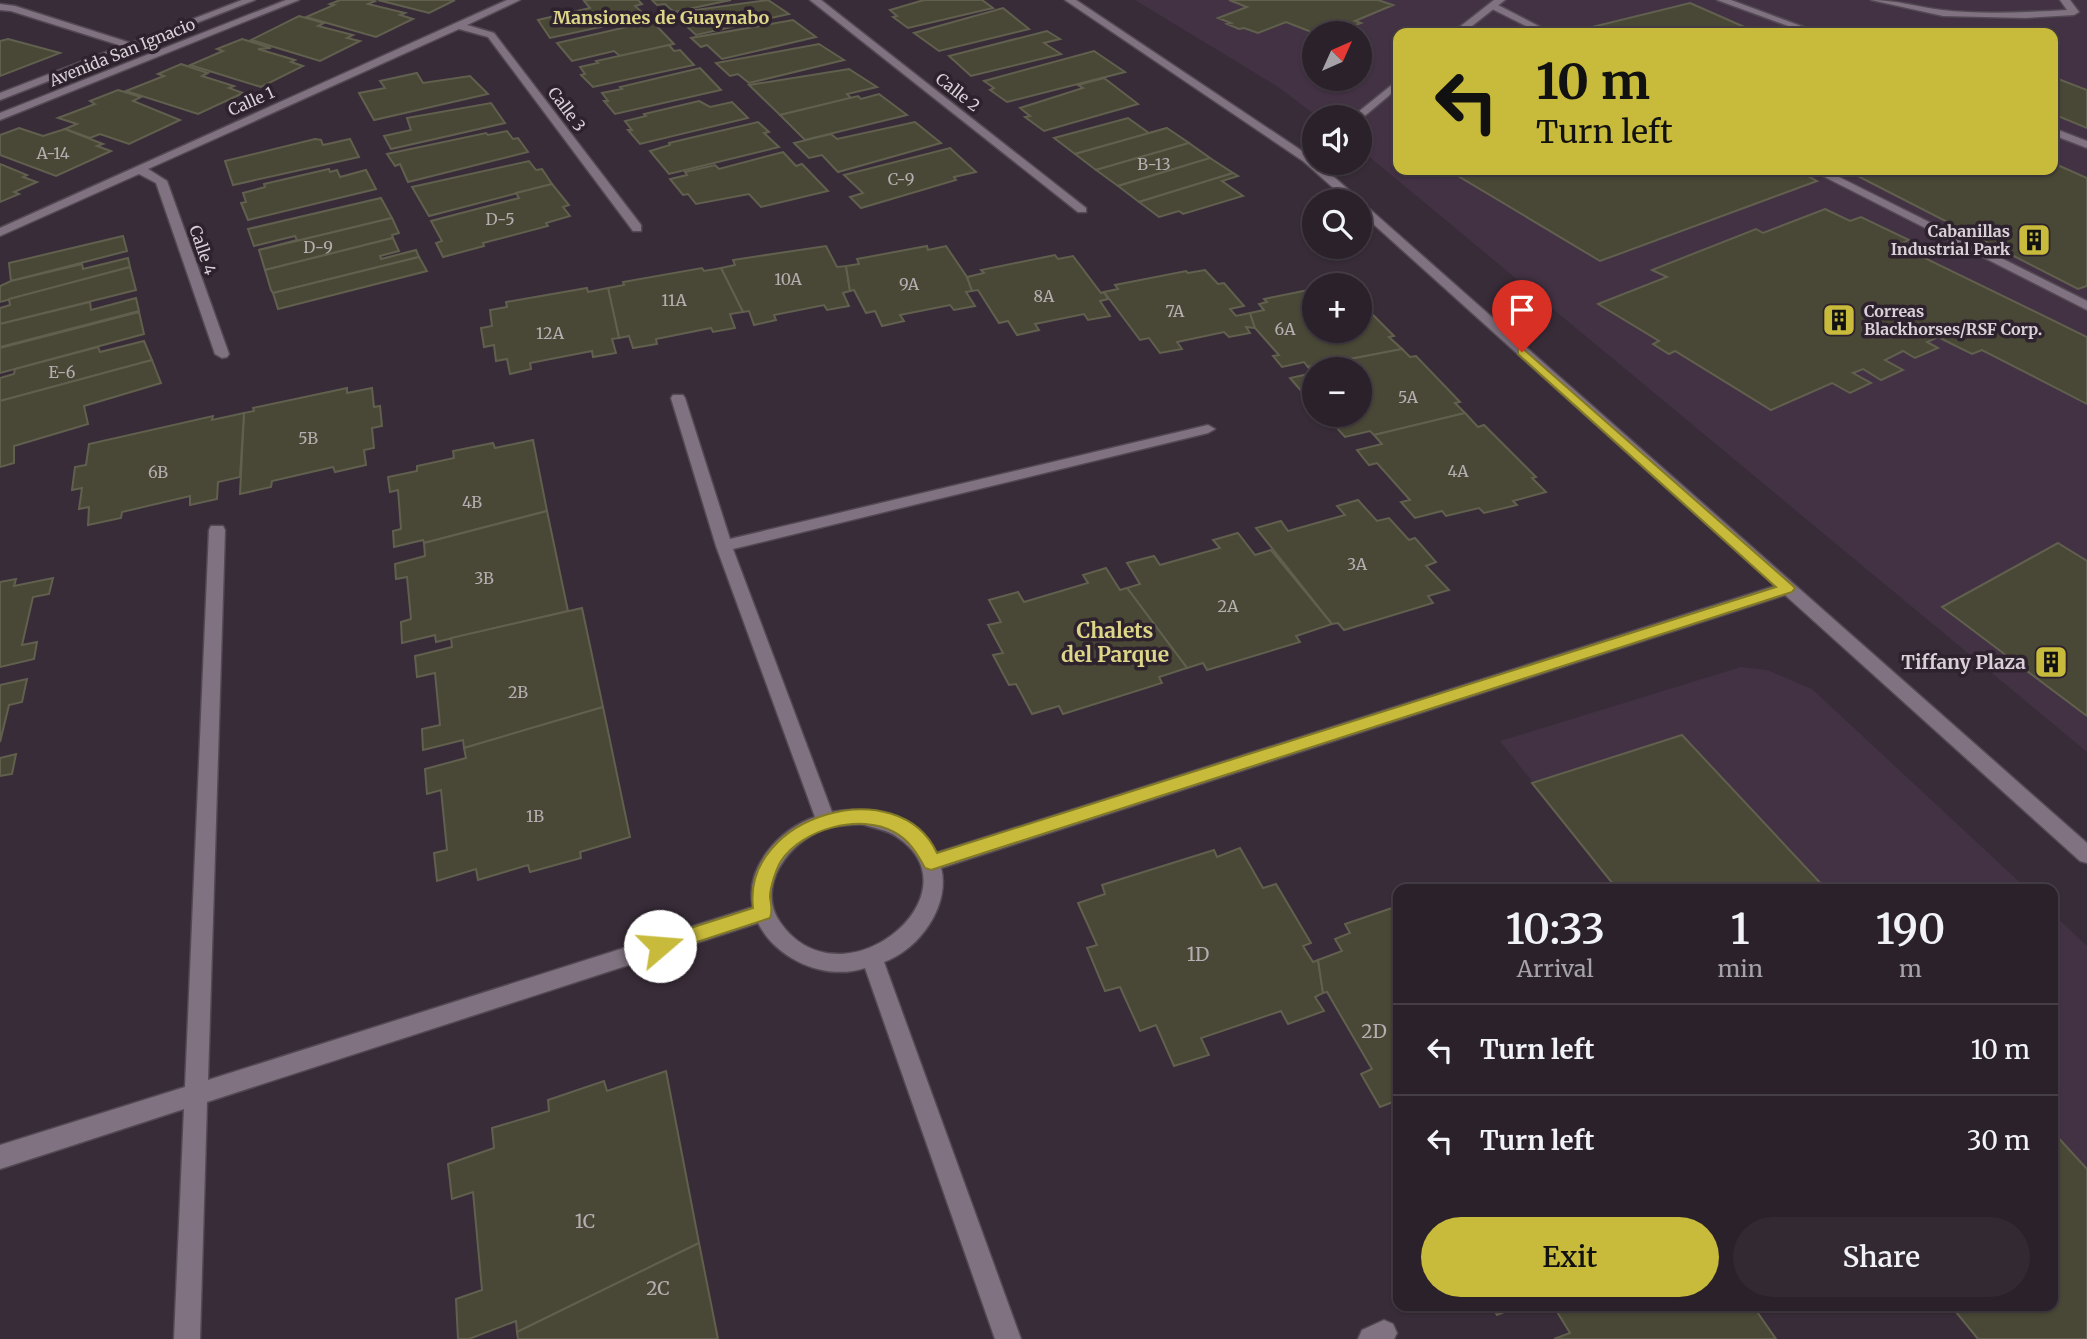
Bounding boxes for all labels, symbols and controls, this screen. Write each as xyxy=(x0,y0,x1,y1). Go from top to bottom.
district label: Mansiones de Guaynabo xyxy=(553,6,770,29)
street label: Avenida San Ignacio xyxy=(45,14,198,91)
north arrow xyxy=(1302,21,1372,91)
map controls xyxy=(1302,21,1372,427)
text: 10 m xyxy=(1536,51,1650,112)
icon: left xyxy=(1421,56,1512,147)
street label: Calle 2 xyxy=(932,68,984,116)
street label: Calle 1 xyxy=(225,82,277,120)
street label: Calle 3 xyxy=(544,83,590,135)
button: sound xyxy=(1302,105,1372,175)
text: Turn left xyxy=(1536,112,1673,152)
house number: A-14 xyxy=(35,143,70,163)
house number: B-13 xyxy=(1137,154,1171,174)
house number: C-9 xyxy=(888,169,914,189)
button: search xyxy=(1302,189,1372,259)
house number: D-5 xyxy=(486,209,514,229)
place label: Cabanillas Industrial Park xyxy=(1891,221,2011,259)
building icon: Cabanillas Industrial Park xyxy=(2015,221,2053,259)
street label: Calle 4 xyxy=(185,223,221,278)
house number: D-9 xyxy=(303,237,333,257)
house number: 10A xyxy=(774,269,803,289)
button: + xyxy=(1302,273,1372,343)
house number: 9A xyxy=(899,274,920,294)
pin xyxy=(1492,280,1552,352)
house number: 8A xyxy=(1034,286,1055,306)
house number: 11A xyxy=(661,290,687,310)
icon: arrive xyxy=(1503,291,1541,329)
house number: 7A xyxy=(1166,301,1185,321)
building icon: Correas Blackhorses/RSF Corp. xyxy=(1820,301,1858,339)
place label: Correas Blackhorses/RSF Corp. xyxy=(1864,301,2042,339)
house number: 6A xyxy=(1275,319,1296,339)
house number: 12A xyxy=(536,323,565,343)
button: − xyxy=(1302,357,1372,427)
house number: E-6 xyxy=(48,362,76,382)
house number: 5A xyxy=(1398,387,1419,407)
house number: 5B xyxy=(298,428,318,448)
house number: 4A xyxy=(1448,461,1469,481)
house number: 6B xyxy=(148,462,168,482)
house number: 4B xyxy=(462,492,482,512)
house number: 3A xyxy=(1347,554,1368,574)
house number: 3B xyxy=(474,568,494,588)
house number: 2A xyxy=(1218,596,1239,616)
district label: Chalets del Parque xyxy=(1061,617,1169,668)
building icon: Tiffany Plaza xyxy=(2032,643,2070,681)
place label: Tiffany Plaza xyxy=(1901,650,2026,674)
house number: 2B xyxy=(508,682,528,702)
house number: 1B xyxy=(526,806,544,826)
text: 10:33 xyxy=(1505,903,1605,955)
text: 1 xyxy=(1731,903,1750,955)
text: 190 xyxy=(1875,903,1946,955)
position arrow xyxy=(623,909,697,983)
house number: 1D xyxy=(1187,942,1209,966)
text: Arrival xyxy=(1517,954,1594,983)
text: min xyxy=(1717,954,1763,983)
text: m xyxy=(1899,954,1922,983)
house number: 2D xyxy=(1361,1019,1387,1043)
icon: left xyxy=(1421,1031,1459,1069)
text: Turn left xyxy=(1480,1033,1594,1066)
text: 10 m xyxy=(1971,1033,2030,1066)
icon: left xyxy=(1421,1122,1459,1160)
text: Turn left xyxy=(1480,1124,1594,1157)
text: 30 m xyxy=(1967,1124,2030,1157)
house number: 1C xyxy=(575,1209,595,1233)
button: Exit xyxy=(1421,1217,1719,1297)
button: Share xyxy=(1733,1217,2030,1297)
house number: 2C xyxy=(646,1276,670,1300)

